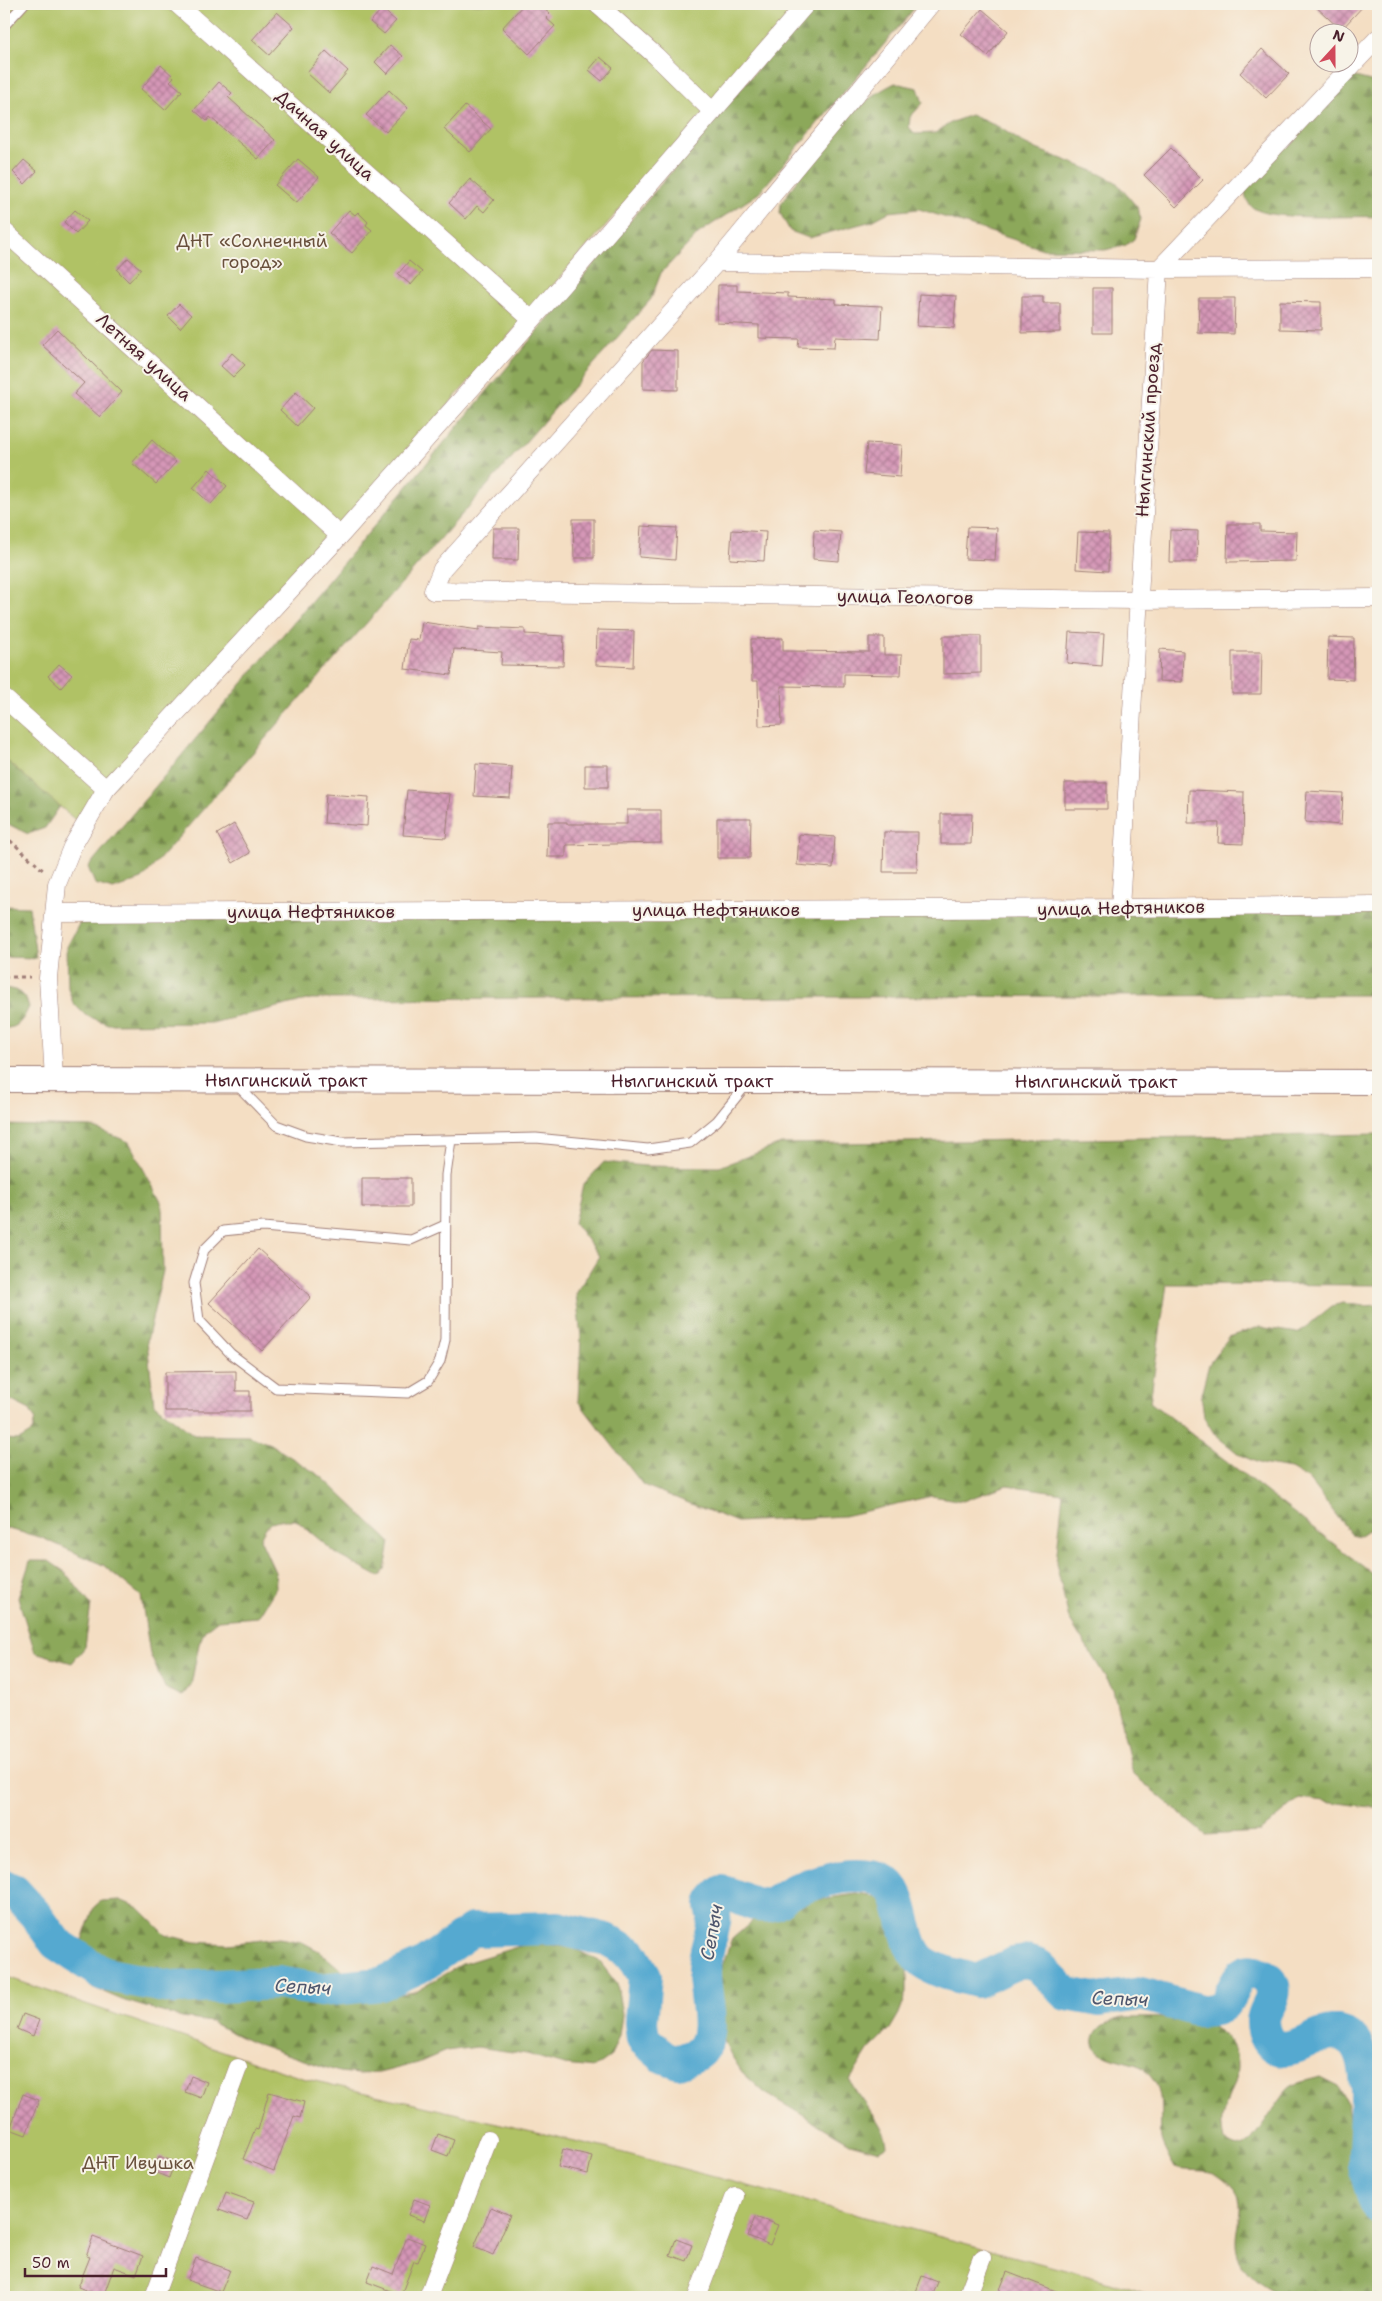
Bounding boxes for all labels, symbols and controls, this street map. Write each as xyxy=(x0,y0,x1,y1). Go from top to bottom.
north arrow xyxy=(1310,22,1360,72)
text: N xyxy=(1330,25,1347,46)
street label: Дачная улица xyxy=(270,84,380,186)
park label: ДНТ «Солнечный город» xyxy=(176,229,328,274)
street label: Летняя улица xyxy=(91,307,197,407)
street label: Нылгинский проезд xyxy=(1130,341,1166,518)
street label: улица Геологов xyxy=(837,584,973,610)
street label: улица Нефтяников xyxy=(1037,895,1205,921)
street label: улица Нефтяников xyxy=(632,898,800,922)
street label: улица Нефтяников xyxy=(227,900,395,924)
street label: Нылгинский тракт xyxy=(205,1068,368,1093)
street label: Нылгинский тракт xyxy=(611,1069,774,1093)
street label: Нылгинский тракт xyxy=(1015,1069,1178,1094)
water label: Сепыч xyxy=(694,1902,729,1962)
water label: Сепыч xyxy=(274,1973,332,2000)
water label: Сепыч xyxy=(1091,1985,1149,2012)
park label: ДНТ Ивушка xyxy=(82,2151,194,2175)
scale bar xyxy=(25,2246,166,2278)
text: 50 m xyxy=(32,2253,70,2273)

